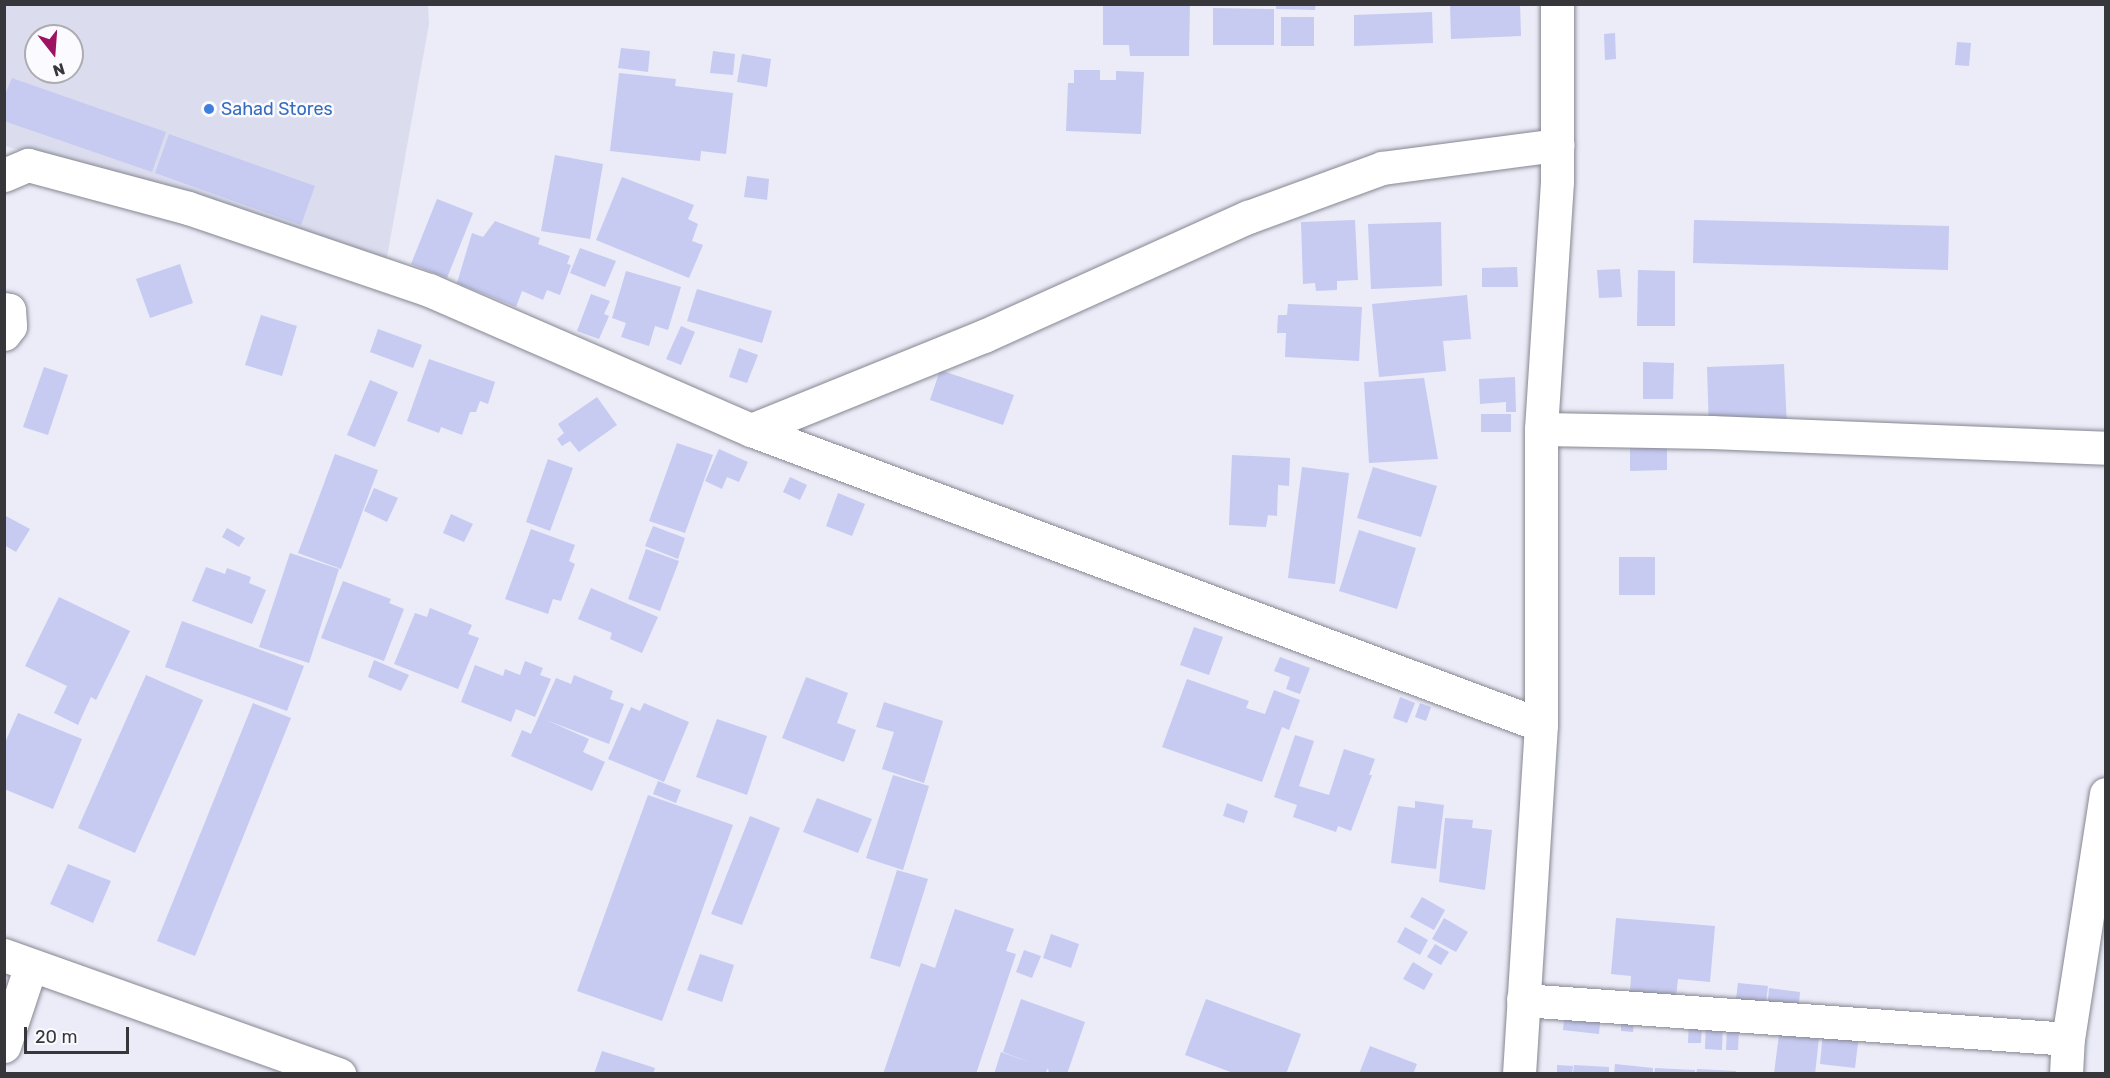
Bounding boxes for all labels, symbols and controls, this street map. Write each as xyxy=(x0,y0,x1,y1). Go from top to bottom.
north arrow xyxy=(24,24,84,84)
text: N xyxy=(51,59,67,81)
place label: Sahad Stores xyxy=(221,98,333,120)
marker: Sahad Stores xyxy=(202,102,216,116)
scale bar xyxy=(27,1015,132,1053)
text: 20 m xyxy=(35,1026,77,1048)

